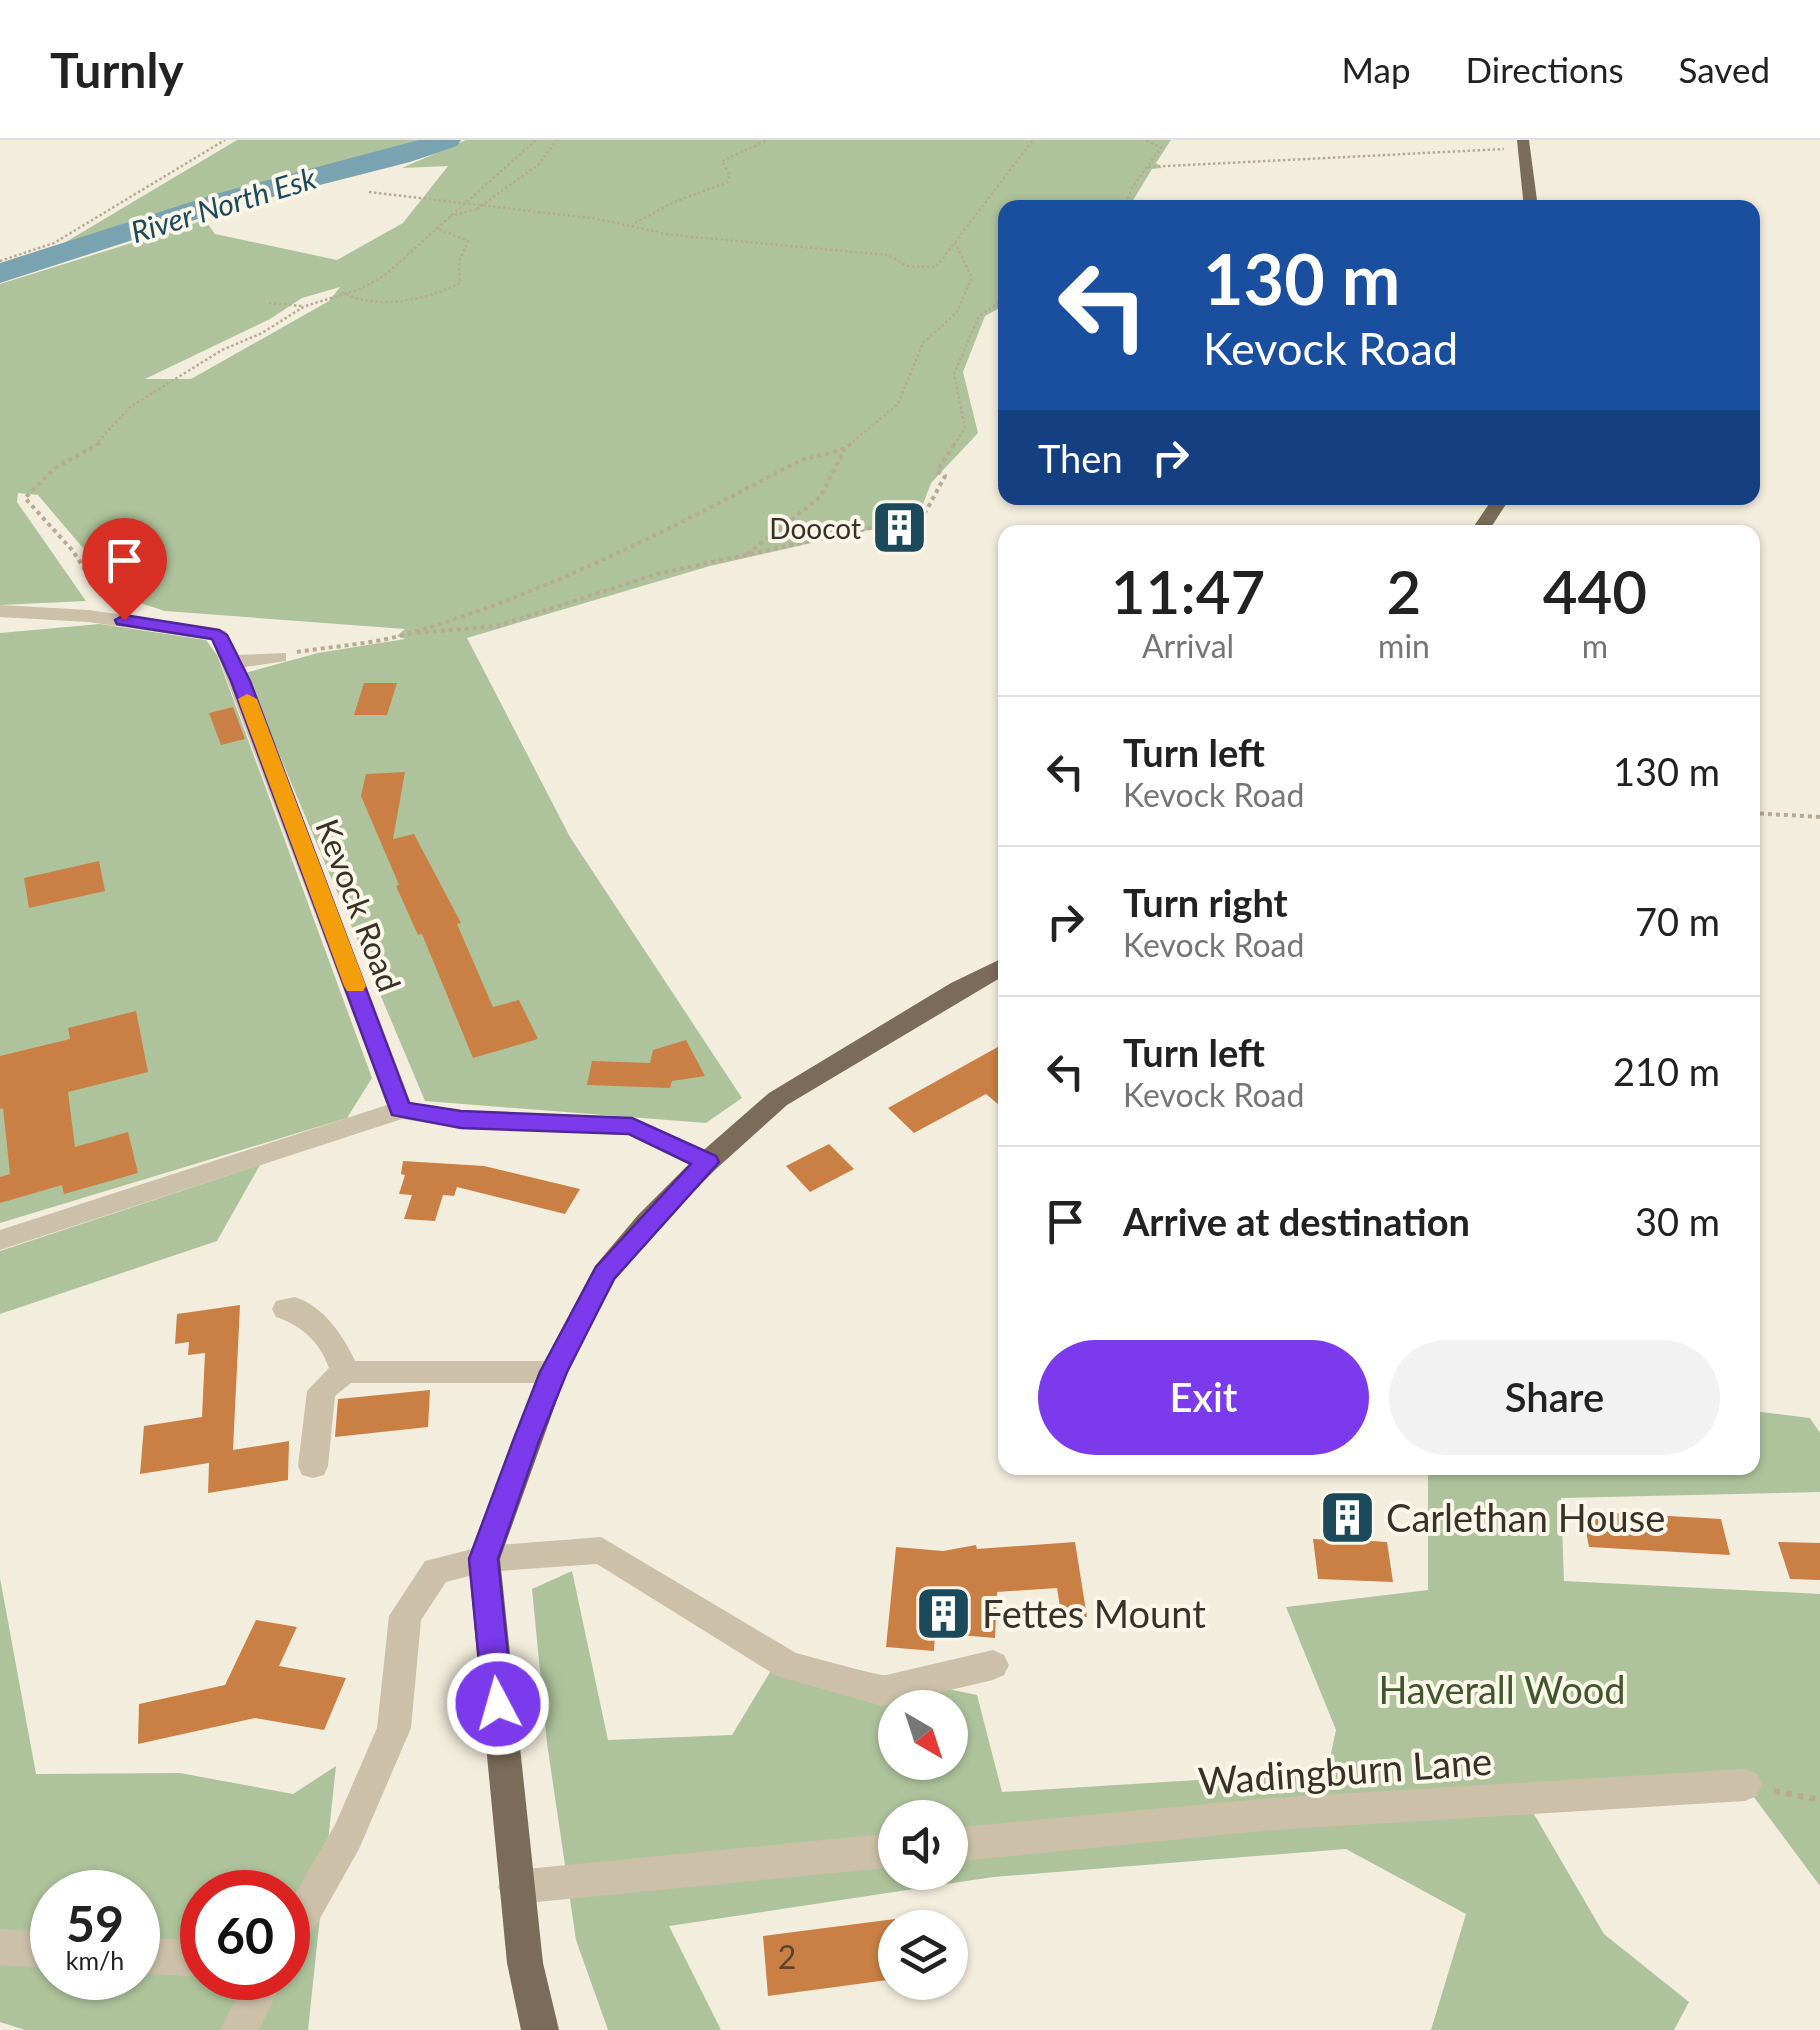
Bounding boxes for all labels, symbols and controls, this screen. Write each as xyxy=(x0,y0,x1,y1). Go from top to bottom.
text: Turnly xyxy=(50,41,184,98)
text: Map xyxy=(1342,48,1411,90)
text: Directions xyxy=(1466,48,1624,90)
text: Saved xyxy=(1679,48,1770,90)
water label: River North Esk xyxy=(126,159,321,249)
text: 130 m xyxy=(1203,236,1400,320)
icon: left xyxy=(1038,240,1168,370)
text: Kevock Road xyxy=(1203,321,1458,375)
icon: right xyxy=(1143,430,1198,485)
text: Then xyxy=(1038,435,1123,481)
building icon: Doocot xyxy=(870,498,930,558)
place label: Doocot xyxy=(769,511,861,545)
pin xyxy=(82,518,167,621)
icon: arrive xyxy=(97,533,152,588)
text: 11:47 xyxy=(1111,555,1265,627)
text: 2 xyxy=(1387,555,1421,627)
text: 440 xyxy=(1543,555,1647,627)
text: Arrival xyxy=(1142,626,1234,665)
text: min xyxy=(1378,626,1430,665)
text: m xyxy=(1582,626,1608,665)
text: Turn left xyxy=(1123,729,1265,775)
icon: left xyxy=(1038,744,1093,799)
text: 130 m xyxy=(1613,748,1720,794)
text: Kevock Road xyxy=(1123,775,1304,814)
street label: Kevock Road xyxy=(308,813,410,997)
text: Turn right xyxy=(1123,879,1288,925)
icon: right xyxy=(1038,894,1093,949)
text: 70 m xyxy=(1635,898,1720,944)
text: Kevock Road xyxy=(1123,925,1304,964)
text: Turn left xyxy=(1123,1029,1265,1075)
icon: left xyxy=(1038,1044,1093,1099)
text: 210 m xyxy=(1613,1048,1720,1094)
text: Kevock Road xyxy=(1123,1075,1304,1114)
icon: arrive xyxy=(1038,1194,1093,1249)
text: Arrive at destination xyxy=(1123,1198,1470,1244)
text: 30 m xyxy=(1635,1198,1720,1244)
button: Exit xyxy=(1038,1340,1369,1455)
button: Share xyxy=(1389,1340,1720,1455)
building icon: Carlethan House xyxy=(1317,1487,1377,1547)
place label: Carlethan House xyxy=(1386,1494,1665,1540)
building icon: Fettes Mount xyxy=(913,1583,973,1643)
place label: Fettes Mount xyxy=(982,1590,1206,1636)
position arrow xyxy=(446,1652,550,1756)
park label: Haverall Wood xyxy=(1378,1666,1626,1712)
north arrow xyxy=(878,1690,968,1780)
map controls xyxy=(878,1690,968,2000)
street label: Wadingburn Lane xyxy=(1197,1737,1493,1803)
button: sound xyxy=(878,1800,968,1890)
speed limit sign: 60 xyxy=(180,1870,310,2000)
text: 59 xyxy=(66,1893,124,1953)
button: layers xyxy=(878,1910,968,2000)
house number: 2 xyxy=(778,1937,796,1976)
text: km/h xyxy=(66,1945,124,1975)

